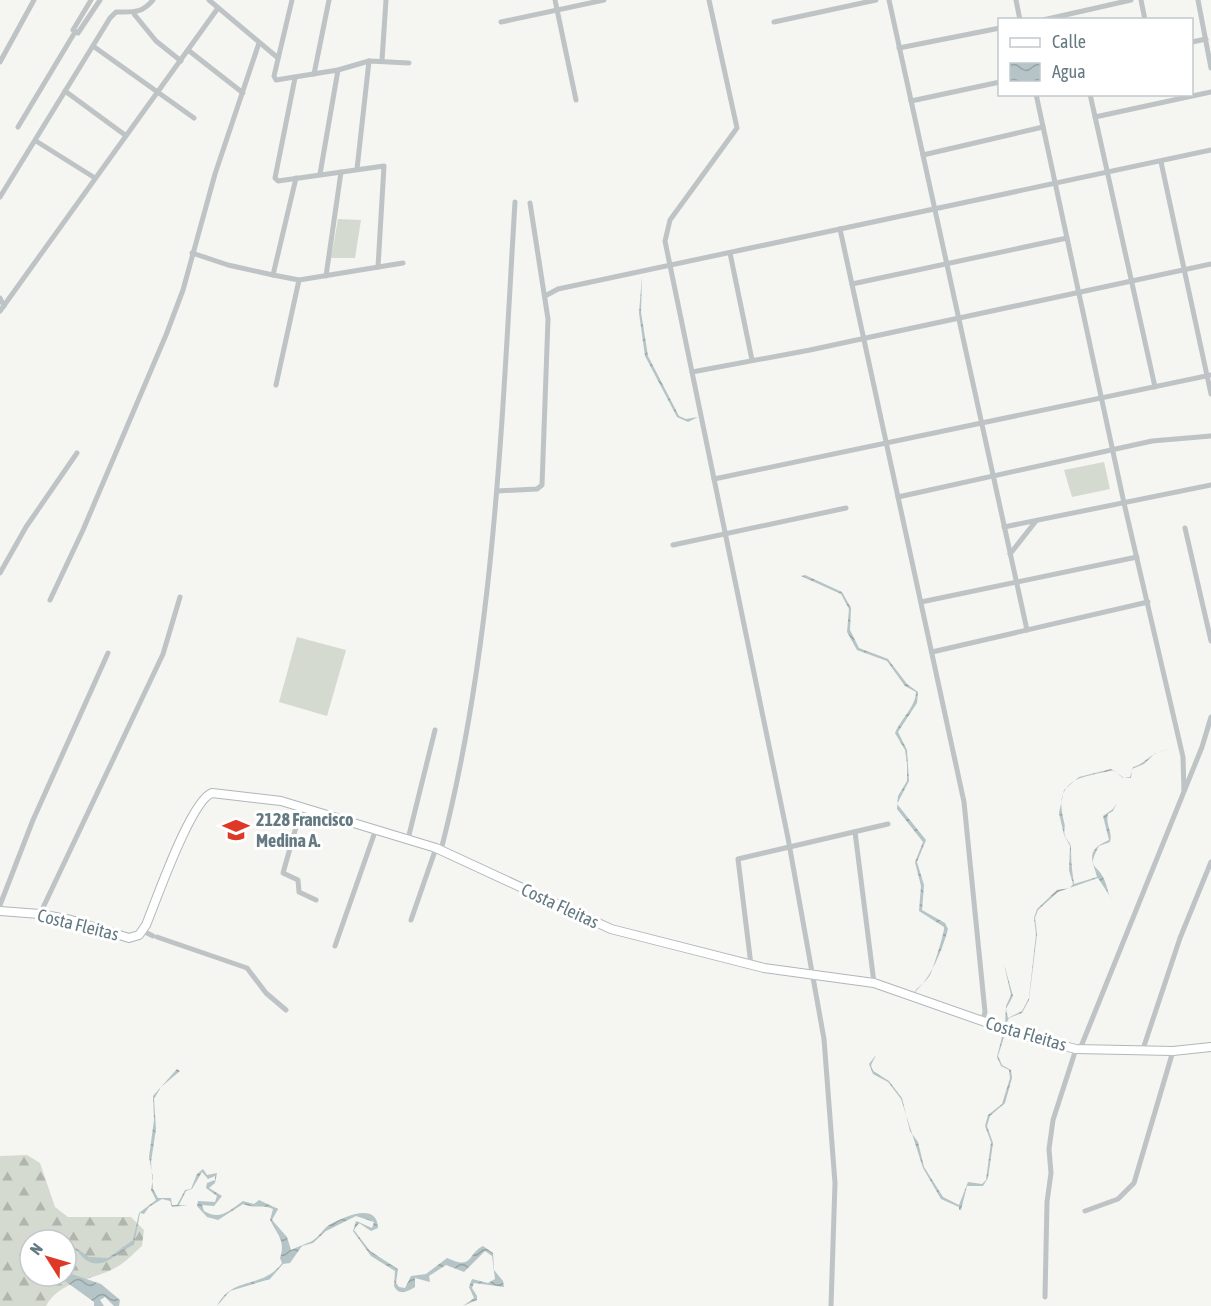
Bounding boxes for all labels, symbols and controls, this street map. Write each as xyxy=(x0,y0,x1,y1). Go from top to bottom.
legend xyxy=(998,18,1193,96)
text: Calle xyxy=(1052,31,1086,52)
text: Agua xyxy=(1052,61,1086,82)
place label: 2128 Francisco Medina A. xyxy=(256,809,354,851)
school or university icon: 2128 Francisco Medina A. xyxy=(221,815,251,845)
street label: Costa Fleitas xyxy=(518,878,602,933)
street label: Costa Fleitas xyxy=(35,904,121,945)
street label: Costa Fleitas xyxy=(983,1012,1069,1055)
north arrow xyxy=(18,1228,78,1288)
text: N xyxy=(26,1240,46,1258)

